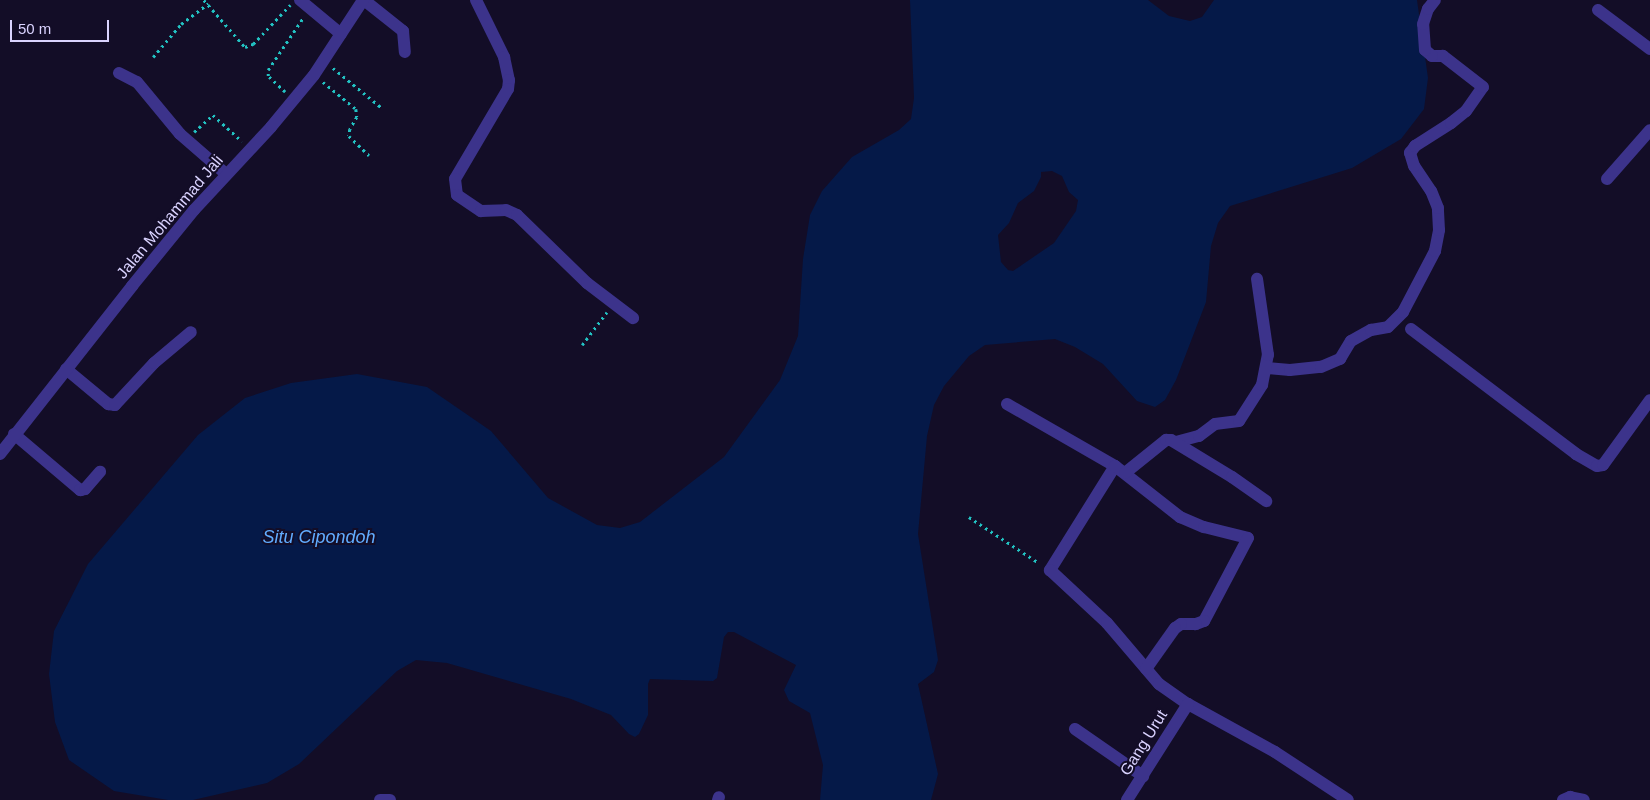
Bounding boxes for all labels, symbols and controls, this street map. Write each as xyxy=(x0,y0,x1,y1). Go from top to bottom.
scale bar xyxy=(12,10,111,42)
text: 50 m xyxy=(18,20,51,37)
street label: Jalan Mohammad Jali xyxy=(113,151,227,283)
water label: Situ Cipondoh xyxy=(262,526,376,548)
street label: Gang Urut xyxy=(1116,707,1172,779)

